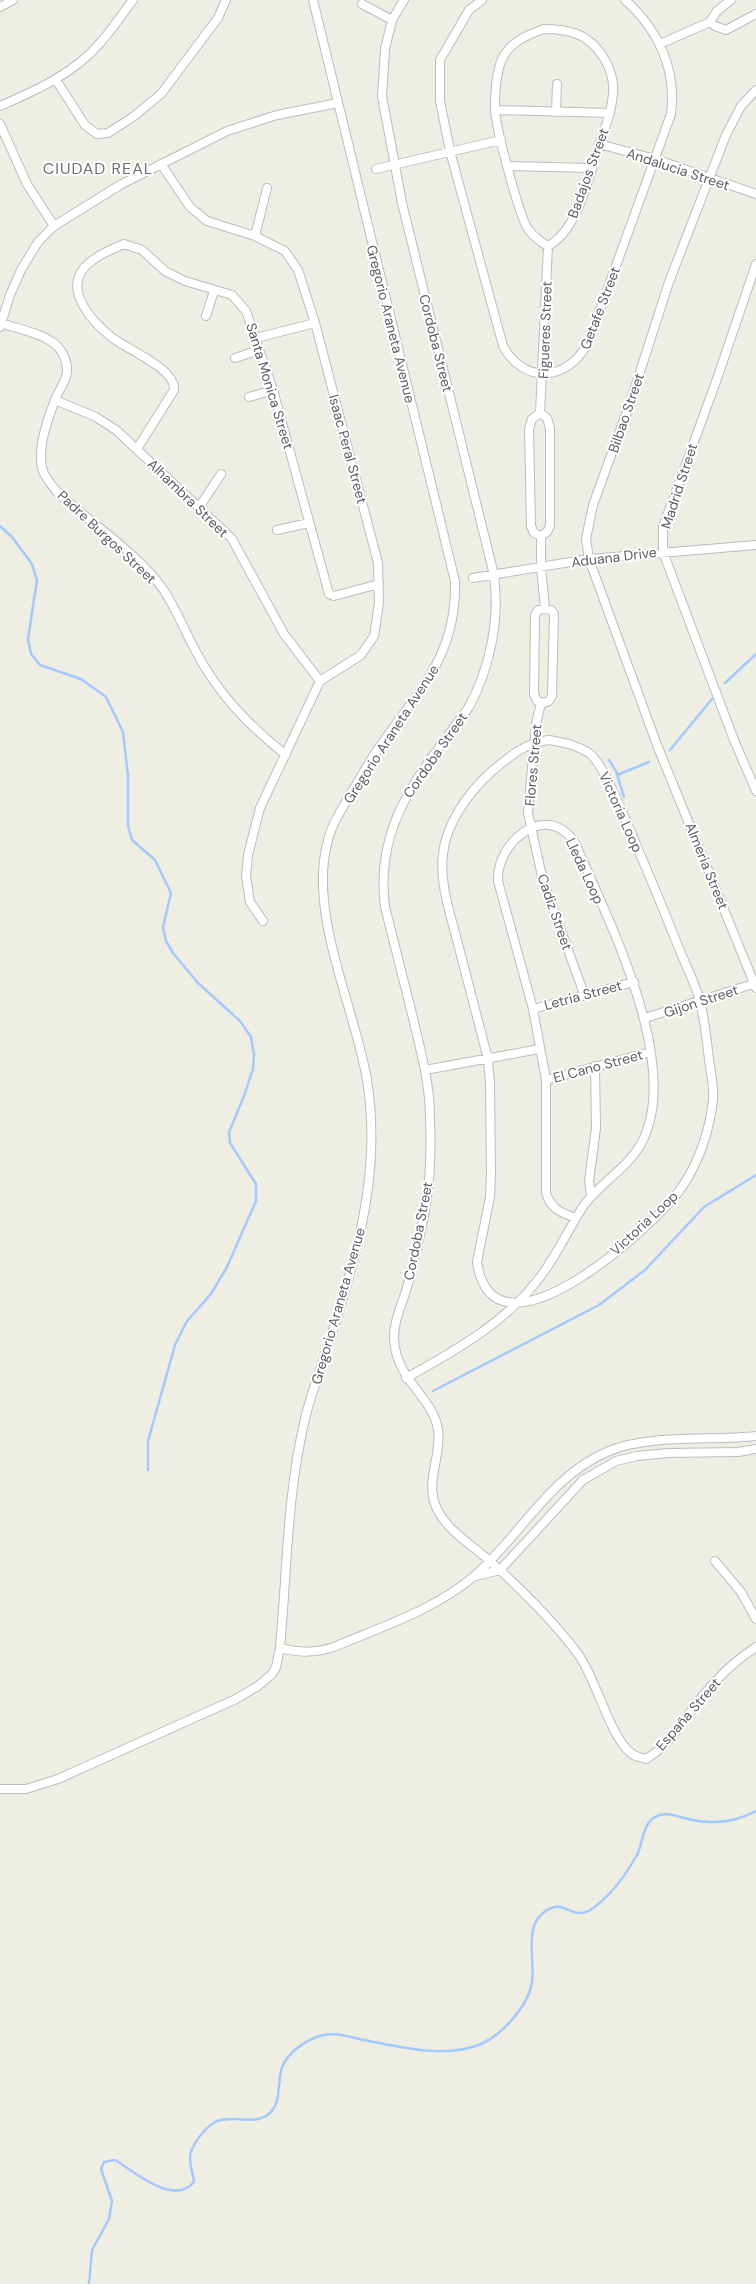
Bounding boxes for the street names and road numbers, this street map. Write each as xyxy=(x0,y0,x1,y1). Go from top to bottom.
street label: Badajos Street xyxy=(563,125,613,221)
street label: Andalucia Street xyxy=(624,144,732,194)
street label: Gregorio Araneta Avenue xyxy=(363,243,419,405)
street label: Getafe Street xyxy=(576,264,624,352)
street label: Figueres Street xyxy=(534,281,556,379)
street label: Cordoba Street xyxy=(415,292,457,394)
street label: Santa Monica Street xyxy=(242,321,298,451)
street label: Bilbao Street xyxy=(604,371,648,455)
street label: Isaac Peral Street xyxy=(325,392,371,506)
street label: Madrid Street xyxy=(657,441,701,531)
street label: Alhambra Street xyxy=(144,455,232,541)
street label: Padre Burgos Street xyxy=(54,487,160,587)
street label: Aduana Drive xyxy=(570,543,658,571)
street label: Gregorio Araneta Avenue xyxy=(339,661,443,807)
street label: Cordoba Street xyxy=(399,709,471,801)
street label: Flores Street xyxy=(520,723,546,807)
street label: Victoria Loop xyxy=(595,769,647,855)
street label: Almeria Street xyxy=(681,820,733,912)
street label: Lleda Loop xyxy=(562,835,608,907)
street label: Cadiz Street xyxy=(534,871,576,953)
street label: Letria Street xyxy=(542,976,624,1014)
street label: Gijon Street xyxy=(662,981,740,1021)
street label: El Cano Street xyxy=(551,1045,645,1087)
street label: Cordoba Street xyxy=(400,1180,436,1282)
street label: Victoria Loop xyxy=(606,1187,682,1259)
street label: Gregorio Araneta Avenue xyxy=(307,1226,369,1386)
street label: España Street xyxy=(652,1674,724,1754)

